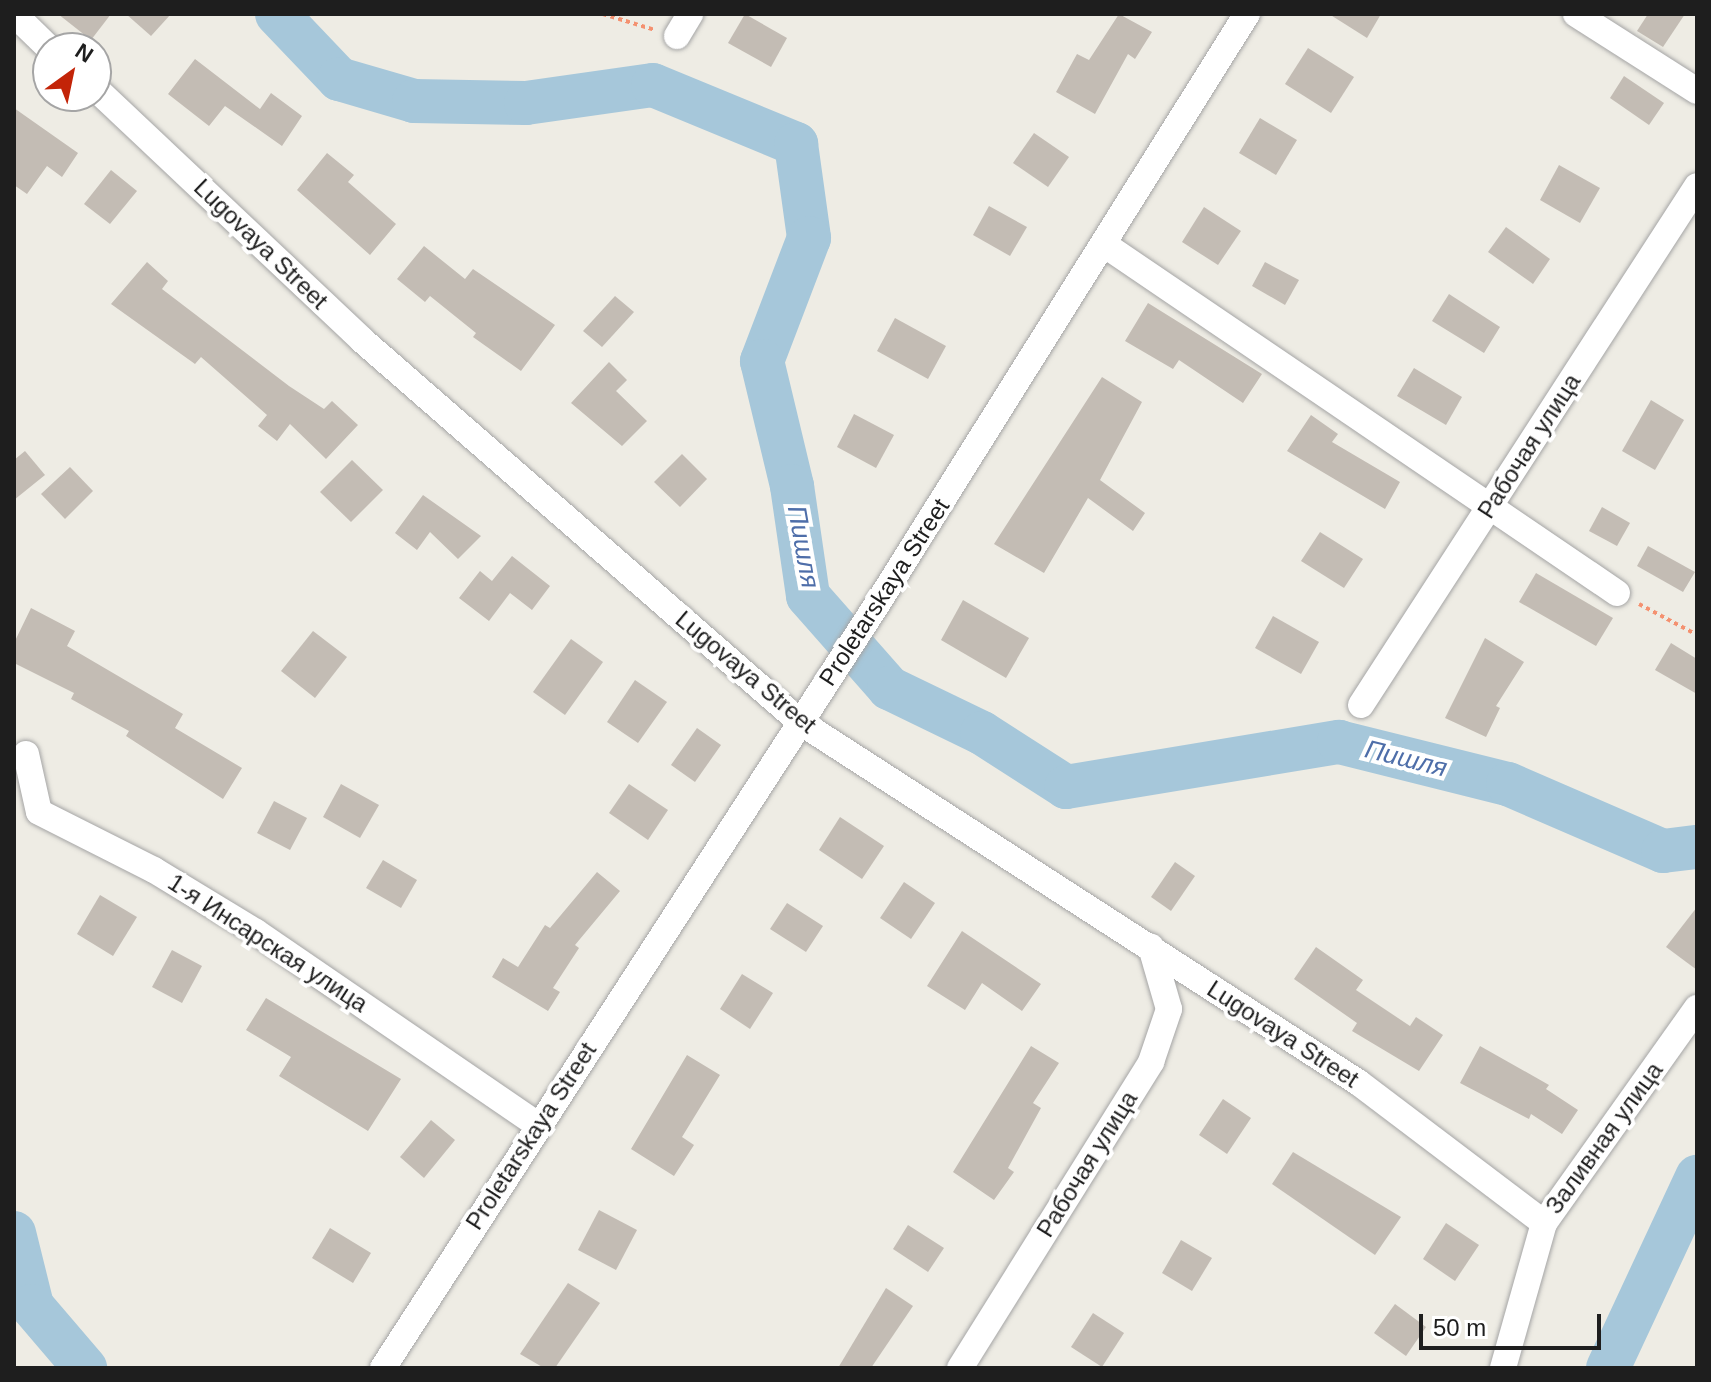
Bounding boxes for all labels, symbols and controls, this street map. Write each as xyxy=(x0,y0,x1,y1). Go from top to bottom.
north arrow xyxy=(32,32,112,112)
text: N xyxy=(71,38,98,68)
street label: Lugovaya Street xyxy=(188,173,334,315)
street label: Рабочая улица xyxy=(1472,368,1586,524)
street label: Proletarskaya Street xyxy=(813,493,955,691)
water label: Пишля xyxy=(780,503,826,591)
street label: Lugovaya Street xyxy=(670,605,822,739)
water label: Пишля xyxy=(1362,734,1450,784)
street label: 1-я Инсарская улица xyxy=(163,868,373,1018)
street label: Lugovaya Street xyxy=(1202,974,1364,1094)
street label: Proletarskaya Street xyxy=(460,1037,602,1235)
street label: Заливная улица xyxy=(1539,1057,1669,1219)
street label: Рабочая улица xyxy=(1031,1086,1143,1242)
scale bar xyxy=(1423,1298,1605,1348)
text: 50 m xyxy=(1433,1314,1486,1341)

